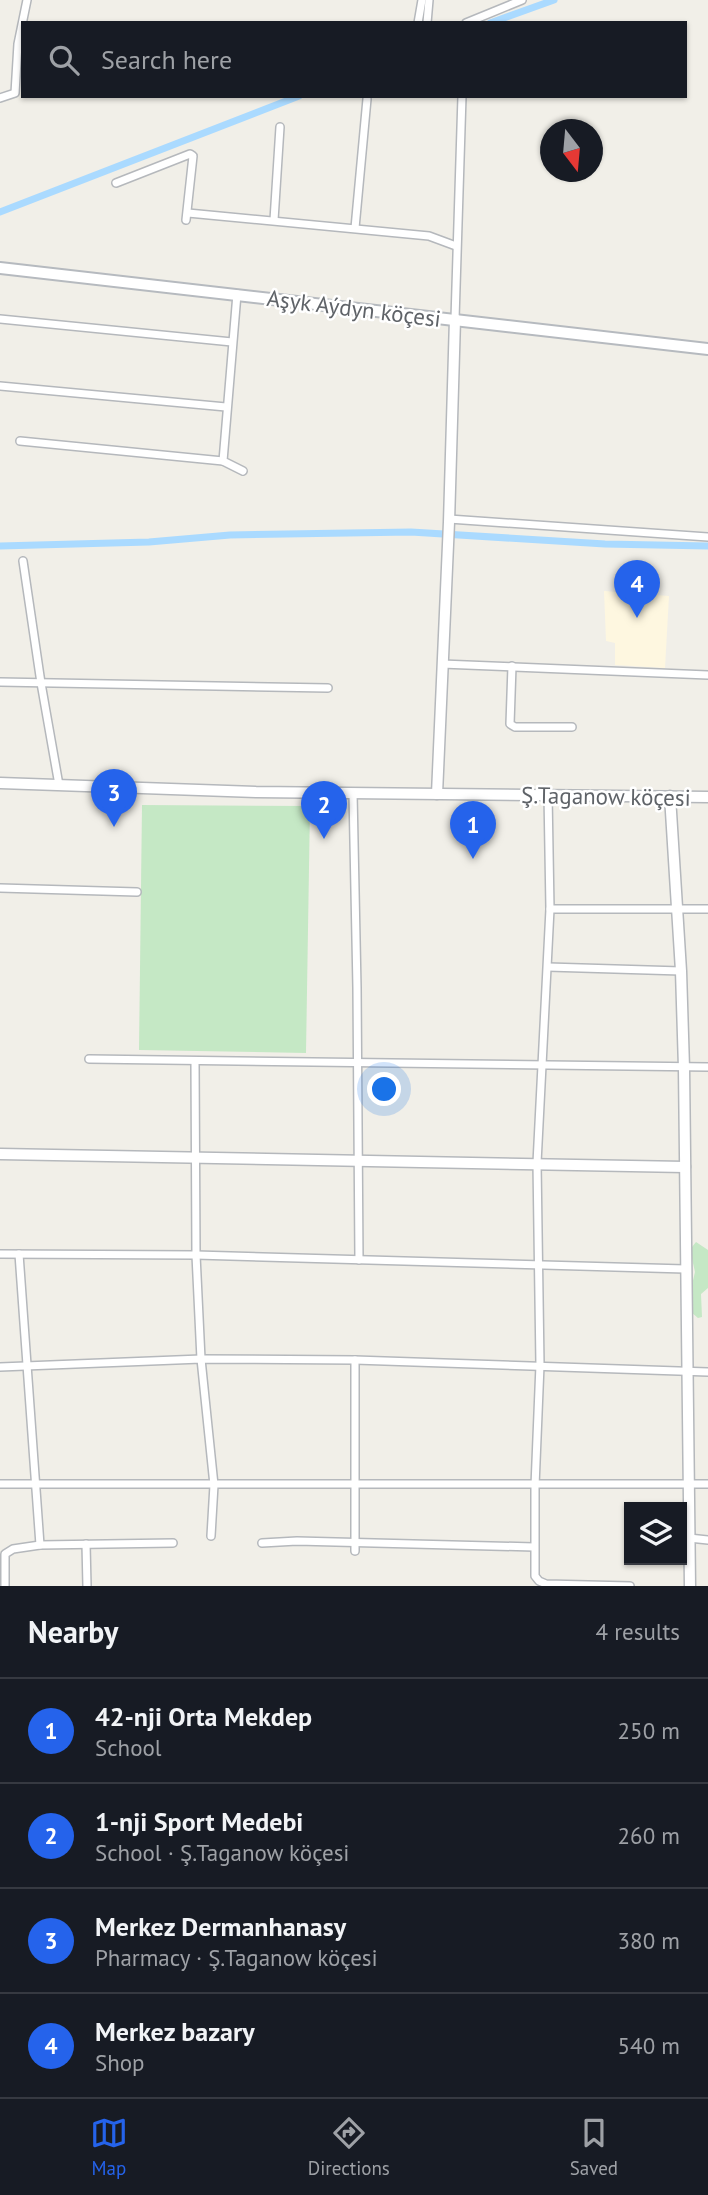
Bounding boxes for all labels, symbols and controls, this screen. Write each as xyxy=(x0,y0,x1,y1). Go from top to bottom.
search box xyxy=(21,21,687,98)
icon: search xyxy=(45,41,83,79)
text: Search here xyxy=(101,43,232,76)
north arrow xyxy=(540,119,603,182)
street label: Aşyk Aýdyn köçesi xyxy=(265,283,443,333)
pin: 4 xyxy=(614,560,660,618)
pin: 3 xyxy=(91,769,137,827)
street label: Ş.Taganow köçesi xyxy=(521,780,691,812)
pin: 2 xyxy=(301,781,347,839)
pin: 1 xyxy=(450,801,496,859)
your location xyxy=(367,1072,401,1106)
map controls xyxy=(624,1502,687,1565)
button: layers xyxy=(624,1502,687,1565)
text: Nearby xyxy=(28,1612,118,1651)
text: 4 results xyxy=(596,1617,680,1646)
text: 42-nji Orta Mekdep xyxy=(95,1700,312,1733)
text: 1 xyxy=(44,1716,58,1745)
text: 250 m xyxy=(618,1716,680,1745)
text: School xyxy=(95,1733,162,1762)
text: 1-nji Sport Medebi xyxy=(95,1805,303,1838)
text: 2 xyxy=(44,1821,58,1850)
text: 260 m xyxy=(618,1821,680,1850)
text: School · Ş.Taganow köçesi xyxy=(95,1838,350,1867)
text: Merkez Dermanhanasy xyxy=(95,1910,346,1943)
text: 3 xyxy=(44,1926,58,1955)
text: 380 m xyxy=(618,1926,680,1955)
text: Pharmacy · Ş.Taganow köçesi xyxy=(95,1943,378,1972)
text: Merkez bazary xyxy=(95,2015,255,2048)
text: 4 xyxy=(44,2031,58,2060)
text: 540 m xyxy=(618,2031,680,2060)
text: Shop xyxy=(95,2048,145,2077)
tab: Map xyxy=(90,2114,128,2180)
tab: Directions xyxy=(308,2114,390,2180)
tab: Saved xyxy=(570,2114,618,2180)

